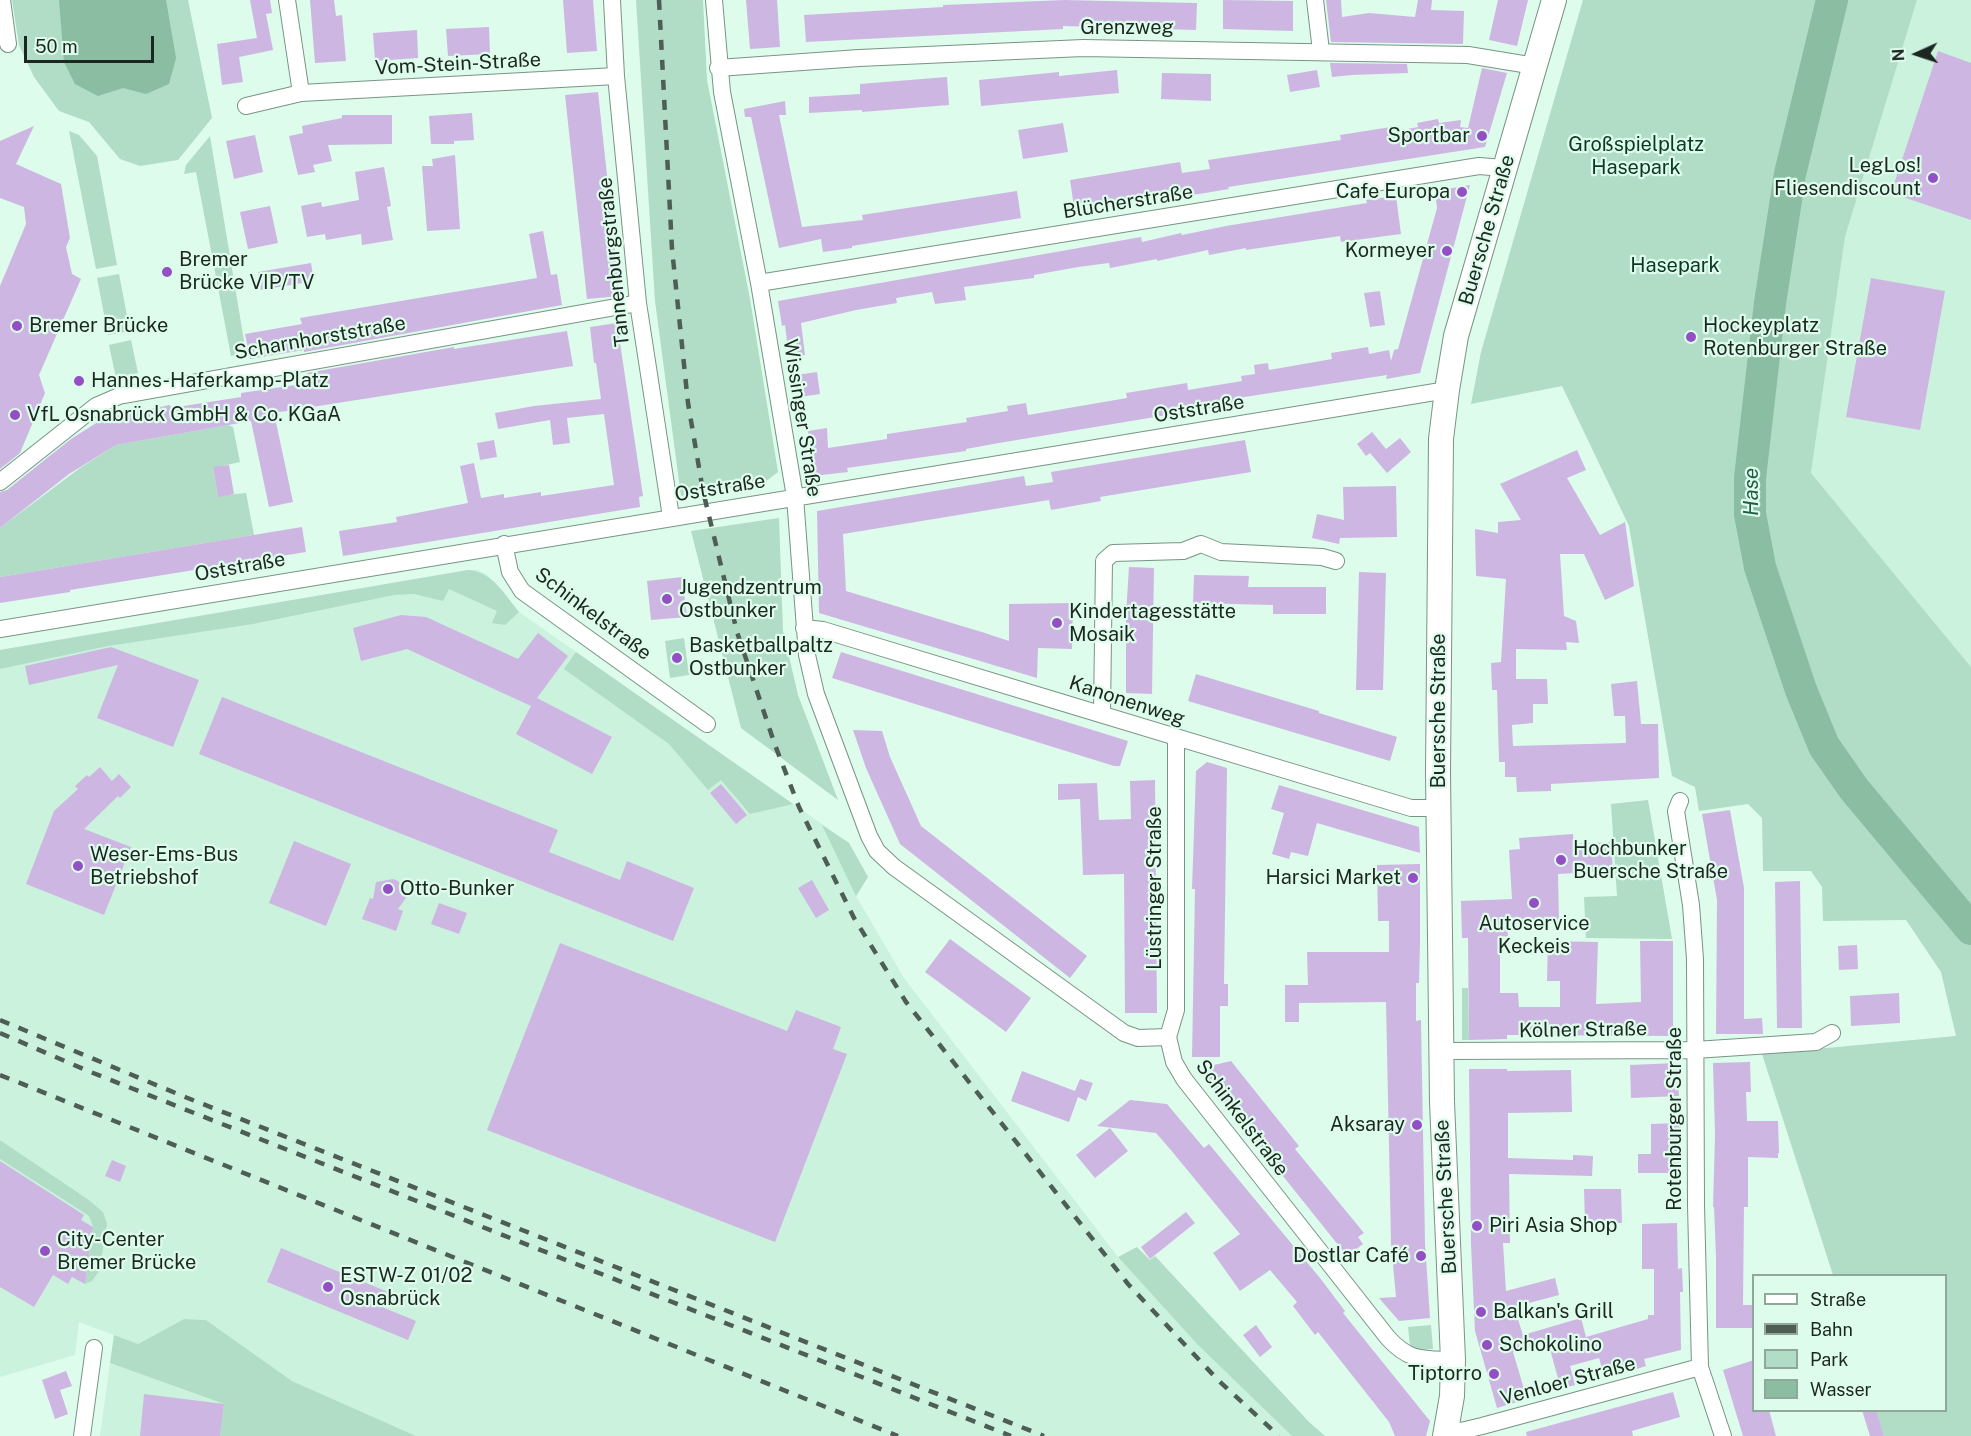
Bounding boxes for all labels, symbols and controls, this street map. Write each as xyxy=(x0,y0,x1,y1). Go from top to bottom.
street label: Grenzweg xyxy=(1080,16,1174,40)
scale bar xyxy=(27,24,158,62)
north arrow xyxy=(1887,24,1947,84)
text: 50 m xyxy=(35,36,78,57)
street label: Vom-Stein-Straße xyxy=(374,48,542,80)
text: N xyxy=(1889,48,1908,62)
place label: Sportbar xyxy=(1387,124,1470,148)
marker: Sportbar xyxy=(1475,129,1489,143)
park label: Großspielplatz Hasepark xyxy=(1568,133,1704,180)
street label: Buersche Straße xyxy=(1454,152,1520,308)
place label: LegLos! Fliesendiscount xyxy=(1774,154,1921,201)
marker: LegLos! Fliesendiscount xyxy=(1926,171,1940,185)
street label: Tannenburgstraße xyxy=(593,176,635,348)
street label: Blücherstraße xyxy=(1061,180,1195,224)
place label: Cafe Europa xyxy=(1336,180,1450,204)
marker: Cafe Europa xyxy=(1455,185,1469,199)
place label: Kormeyer xyxy=(1345,239,1435,263)
marker: Kormeyer xyxy=(1440,244,1454,258)
place label: Bremer Brücke VIP/TV xyxy=(179,248,314,295)
park label: Hasepark xyxy=(1630,254,1720,278)
marker: Bremer Brücke VIP/TV xyxy=(160,265,174,279)
street label: Scharnhorststraße xyxy=(232,311,408,365)
place label: Bremer Brücke xyxy=(29,314,168,338)
place label: Hockeyplatz Rotenburger Straße xyxy=(1703,314,1887,361)
marker: Bremer Brücke xyxy=(10,319,24,333)
marker: Hockeyplatz Rotenburger Straße xyxy=(1684,330,1698,344)
street label: Wissinger Straße xyxy=(778,337,826,499)
place label: Hannes-Haferkamp-Platz xyxy=(91,369,329,393)
marker: Hannes-Haferkamp-Platz xyxy=(72,374,86,388)
street label: Oststraße xyxy=(1152,390,1246,428)
place label: VfL Osnabrück GmbH & Co. KGaA xyxy=(27,403,341,427)
marker: VfL Osnabrück GmbH & Co. KGaA xyxy=(8,408,22,422)
water label: Hase xyxy=(1739,468,1765,516)
street label: Oststraße xyxy=(673,469,767,507)
street label: Oststraße xyxy=(193,547,287,587)
street label: Schinkelstraße xyxy=(530,562,656,666)
place label: Jugendzentrum Ostbunker xyxy=(679,576,822,623)
marker: Jugendzentrum Ostbunker xyxy=(660,592,674,606)
place label: Kindertagesstätte Mosaik xyxy=(1069,600,1236,647)
marker: Kindertagesstätte Mosaik xyxy=(1050,616,1064,630)
street label: Buersche Straße xyxy=(1427,633,1451,789)
place label: Basketballpaltz Ostbunker xyxy=(689,634,833,681)
marker: Basketballpaltz Ostbunker xyxy=(670,651,684,665)
street label: Kanonenweg xyxy=(1066,671,1188,731)
street label: Lüstringer Straße xyxy=(1143,806,1167,970)
place label: Hochbunker Buersche Straße xyxy=(1573,837,1728,884)
place label: Weser-Ems-Bus Betriebshof xyxy=(90,843,238,890)
marker: Hochbunker Buersche Straße xyxy=(1554,853,1568,867)
marker: Weser-Ems-Bus Betriebshof xyxy=(71,859,85,873)
place label: Harsici Market xyxy=(1265,866,1401,890)
marker: Harsici Market xyxy=(1406,871,1420,885)
place label: Otto-Bunker xyxy=(400,877,515,901)
marker: Otto-Bunker xyxy=(381,882,395,896)
marker: Autoservice Keckeis xyxy=(1527,896,1541,910)
place label: Autoservice Keckeis xyxy=(1478,912,1590,959)
street label: Kölner Straße xyxy=(1519,1017,1647,1043)
street label: Rotenburger Straße xyxy=(1663,1027,1687,1211)
street label: Schinkelstraße xyxy=(1190,1055,1294,1181)
place label: Aksaray xyxy=(1330,1113,1405,1137)
marker: Aksaray xyxy=(1410,1118,1424,1132)
street label: Buersche Straße xyxy=(1430,1119,1462,1275)
place label: Piri Asia Shop xyxy=(1489,1214,1617,1238)
marker: Piri Asia Shop xyxy=(1470,1219,1484,1233)
place label: City-Center Bremer Brücke xyxy=(57,1228,196,1275)
marker: City-Center Bremer Brücke xyxy=(38,1244,52,1258)
place label: Dostlar Café xyxy=(1293,1244,1409,1268)
marker: Dostlar Café xyxy=(1414,1249,1428,1263)
place label: ESTW-Z 01/02 Osnabrück xyxy=(340,1264,472,1311)
legend xyxy=(1752,1274,1947,1412)
marker: ESTW-Z 01/02 Osnabrück xyxy=(321,1280,335,1294)
text: Straße xyxy=(1810,1289,1866,1310)
place label: Balkan's Grill xyxy=(1493,1300,1614,1324)
marker: Balkan's Grill xyxy=(1474,1305,1488,1319)
text: Bahn xyxy=(1810,1319,1853,1340)
place label: Schokolino xyxy=(1499,1333,1602,1357)
marker: Schokolino xyxy=(1480,1338,1494,1352)
text: Park xyxy=(1810,1349,1848,1370)
street label: Venloer Straße xyxy=(1498,1351,1638,1411)
place label: Tiptorro xyxy=(1408,1362,1482,1386)
marker: Tiptorro xyxy=(1487,1367,1501,1381)
text: Wasser xyxy=(1810,1379,1872,1400)

